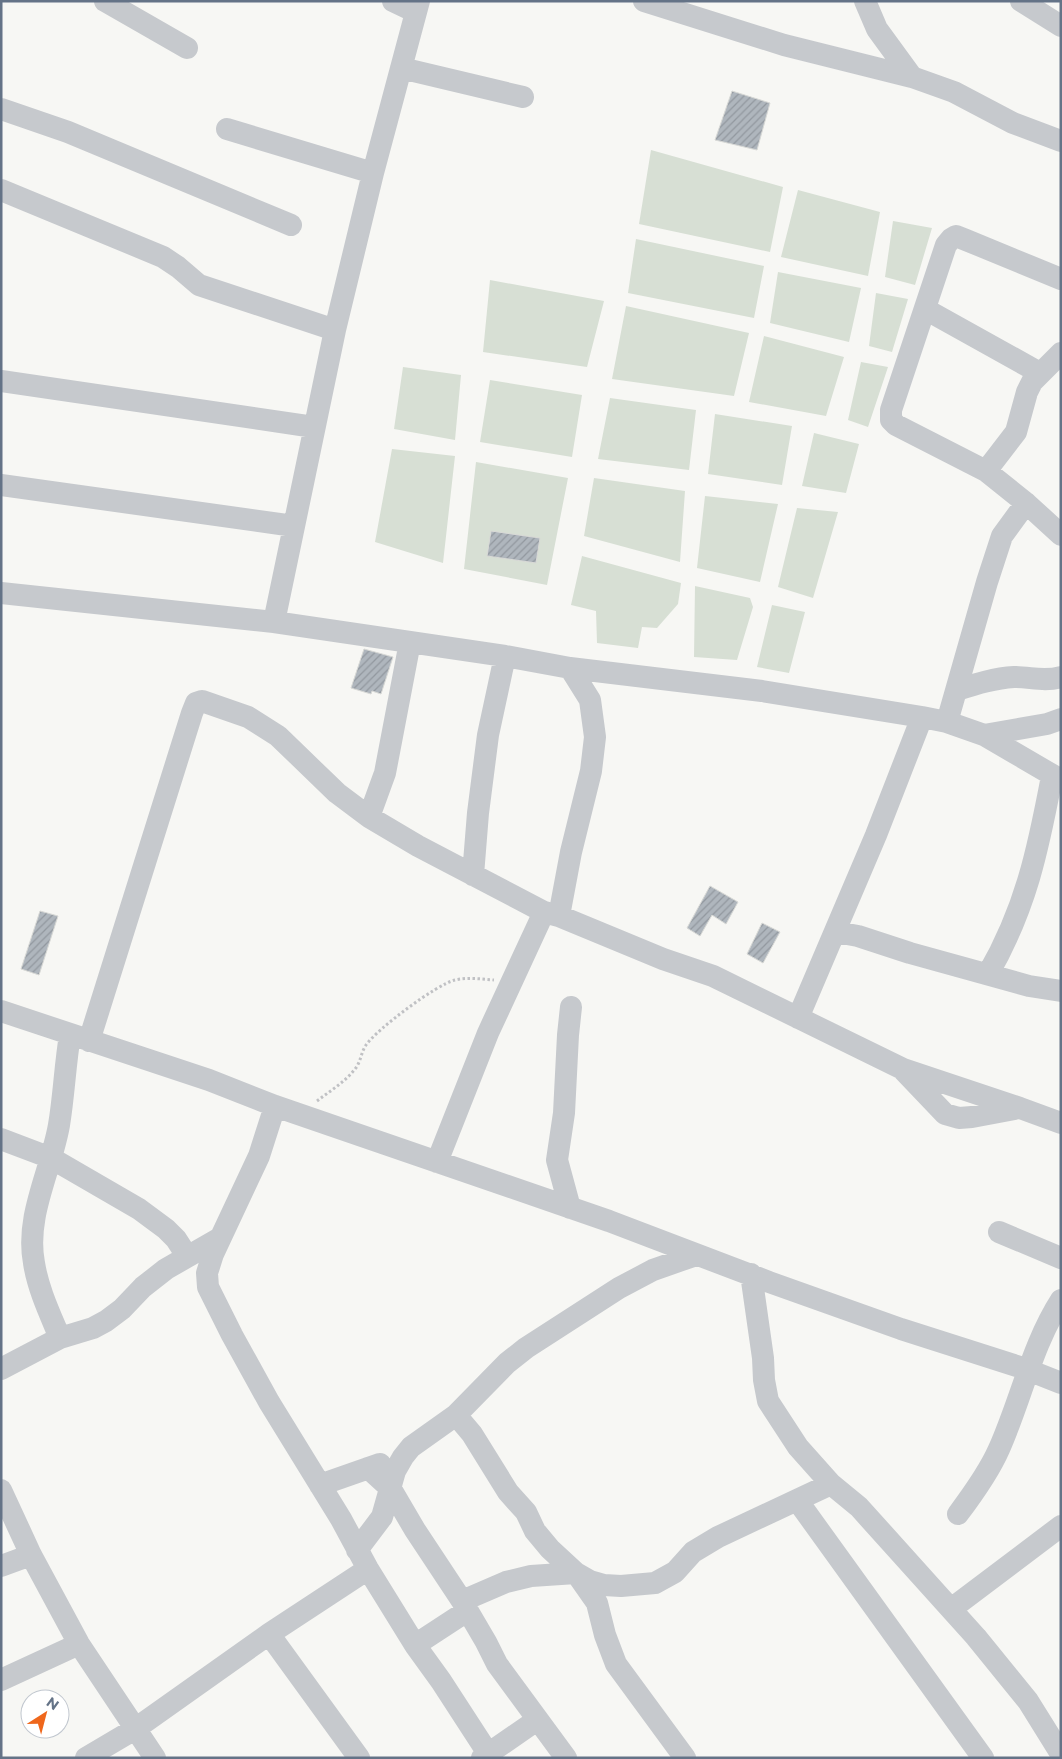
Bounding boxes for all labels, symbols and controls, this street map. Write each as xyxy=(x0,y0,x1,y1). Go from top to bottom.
north arrow xyxy=(20,1689,70,1739)
text: N xyxy=(43,1693,63,1714)

